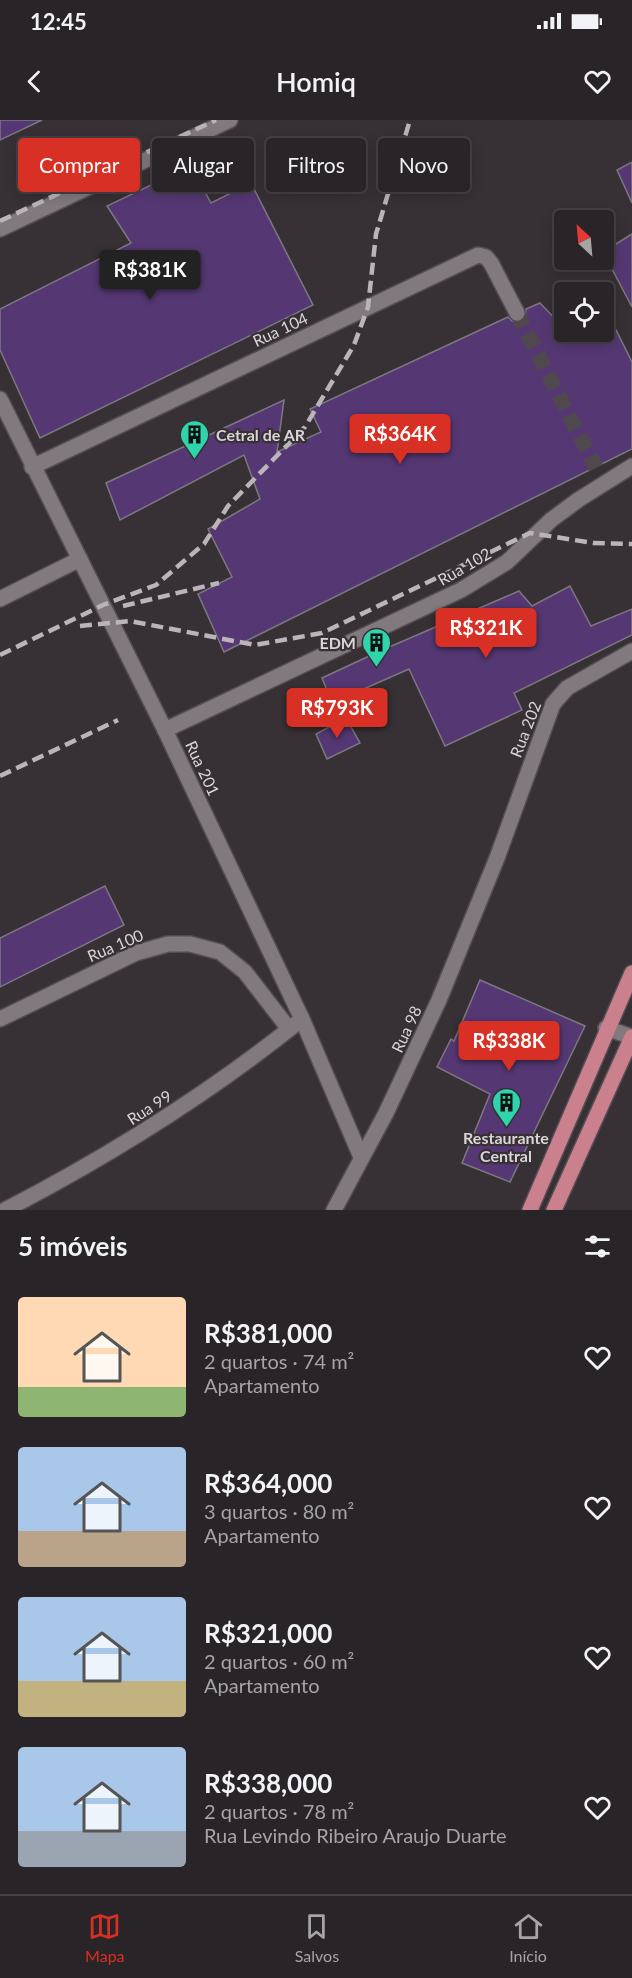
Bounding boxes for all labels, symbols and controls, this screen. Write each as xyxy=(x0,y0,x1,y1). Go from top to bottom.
text: 12:45 xyxy=(30,8,87,35)
icon: back xyxy=(18,65,51,98)
text: Homiq xyxy=(276,65,356,98)
icon: heart xyxy=(581,65,614,98)
chip: Comprar xyxy=(18,138,140,192)
chip: Alugar xyxy=(152,138,254,192)
chip: Filtros xyxy=(266,138,366,192)
chip: Novo xyxy=(378,138,470,192)
north arrow xyxy=(554,210,614,270)
map controls xyxy=(554,210,614,342)
pin: R$381K xyxy=(101,250,199,301)
text: R$381K xyxy=(114,257,186,281)
button: locate xyxy=(554,282,614,342)
street label: Rua 104 xyxy=(249,308,311,350)
pin: R$364K xyxy=(351,414,449,465)
building icon: Cetral de AR xyxy=(179,418,211,460)
text: R$364K xyxy=(364,421,436,445)
place label: Cetral de AR xyxy=(216,425,306,444)
street label: Rua 102 xyxy=(434,543,494,589)
pin: R$321K xyxy=(437,608,535,659)
text: R$321K xyxy=(450,615,522,639)
building icon: EDM xyxy=(361,626,393,668)
place label: EDM xyxy=(320,633,356,652)
pin: R$793K xyxy=(288,688,386,739)
text: R$793K xyxy=(301,695,373,719)
street label: Rua 202 xyxy=(506,698,544,760)
street label: Rua 201 xyxy=(182,737,224,799)
street label: Rua 100 xyxy=(84,925,146,965)
street label: Rua 98 xyxy=(387,1003,425,1055)
pin: R$338K xyxy=(460,1021,558,1072)
text: R$338K xyxy=(473,1028,545,1052)
street label: Rua 99 xyxy=(123,1086,175,1128)
building icon: Restaurante Central xyxy=(490,1086,522,1128)
place label: Restaurante Central xyxy=(463,1128,549,1165)
text: 5 imóveis xyxy=(18,1230,128,1262)
icon: filters xyxy=(581,1230,614,1263)
text: R$381,000 xyxy=(204,1317,332,1349)
icon: home xyxy=(66,1321,138,1393)
icon: heart xyxy=(581,1341,614,1374)
text: 2 quartos · 74 m² xyxy=(204,1349,354,1373)
text: Apartamento xyxy=(204,1373,320,1397)
text: R$364,000 xyxy=(204,1467,332,1499)
icon: home xyxy=(66,1471,138,1543)
icon: heart xyxy=(581,1491,614,1524)
text: 3 quartos · 80 m² xyxy=(204,1499,354,1523)
text: Apartamento xyxy=(204,1523,320,1547)
text: R$321,000 xyxy=(204,1617,332,1649)
icon: home xyxy=(66,1621,138,1693)
icon: heart xyxy=(581,1641,614,1674)
text: 2 quartos · 60 m² xyxy=(204,1649,354,1673)
text: Apartamento xyxy=(204,1673,320,1697)
text: R$338,000 xyxy=(204,1767,332,1799)
icon: home xyxy=(66,1771,138,1843)
icon: heart xyxy=(581,1791,614,1824)
text: 2 quartos · 78 m² xyxy=(204,1799,354,1823)
text: Rua Levindo Ribeiro Araujo Duarte xyxy=(204,1823,507,1847)
tab: Mapa xyxy=(85,1910,125,1965)
tab: Salvos xyxy=(295,1910,339,1965)
tab: Início xyxy=(509,1910,547,1965)

